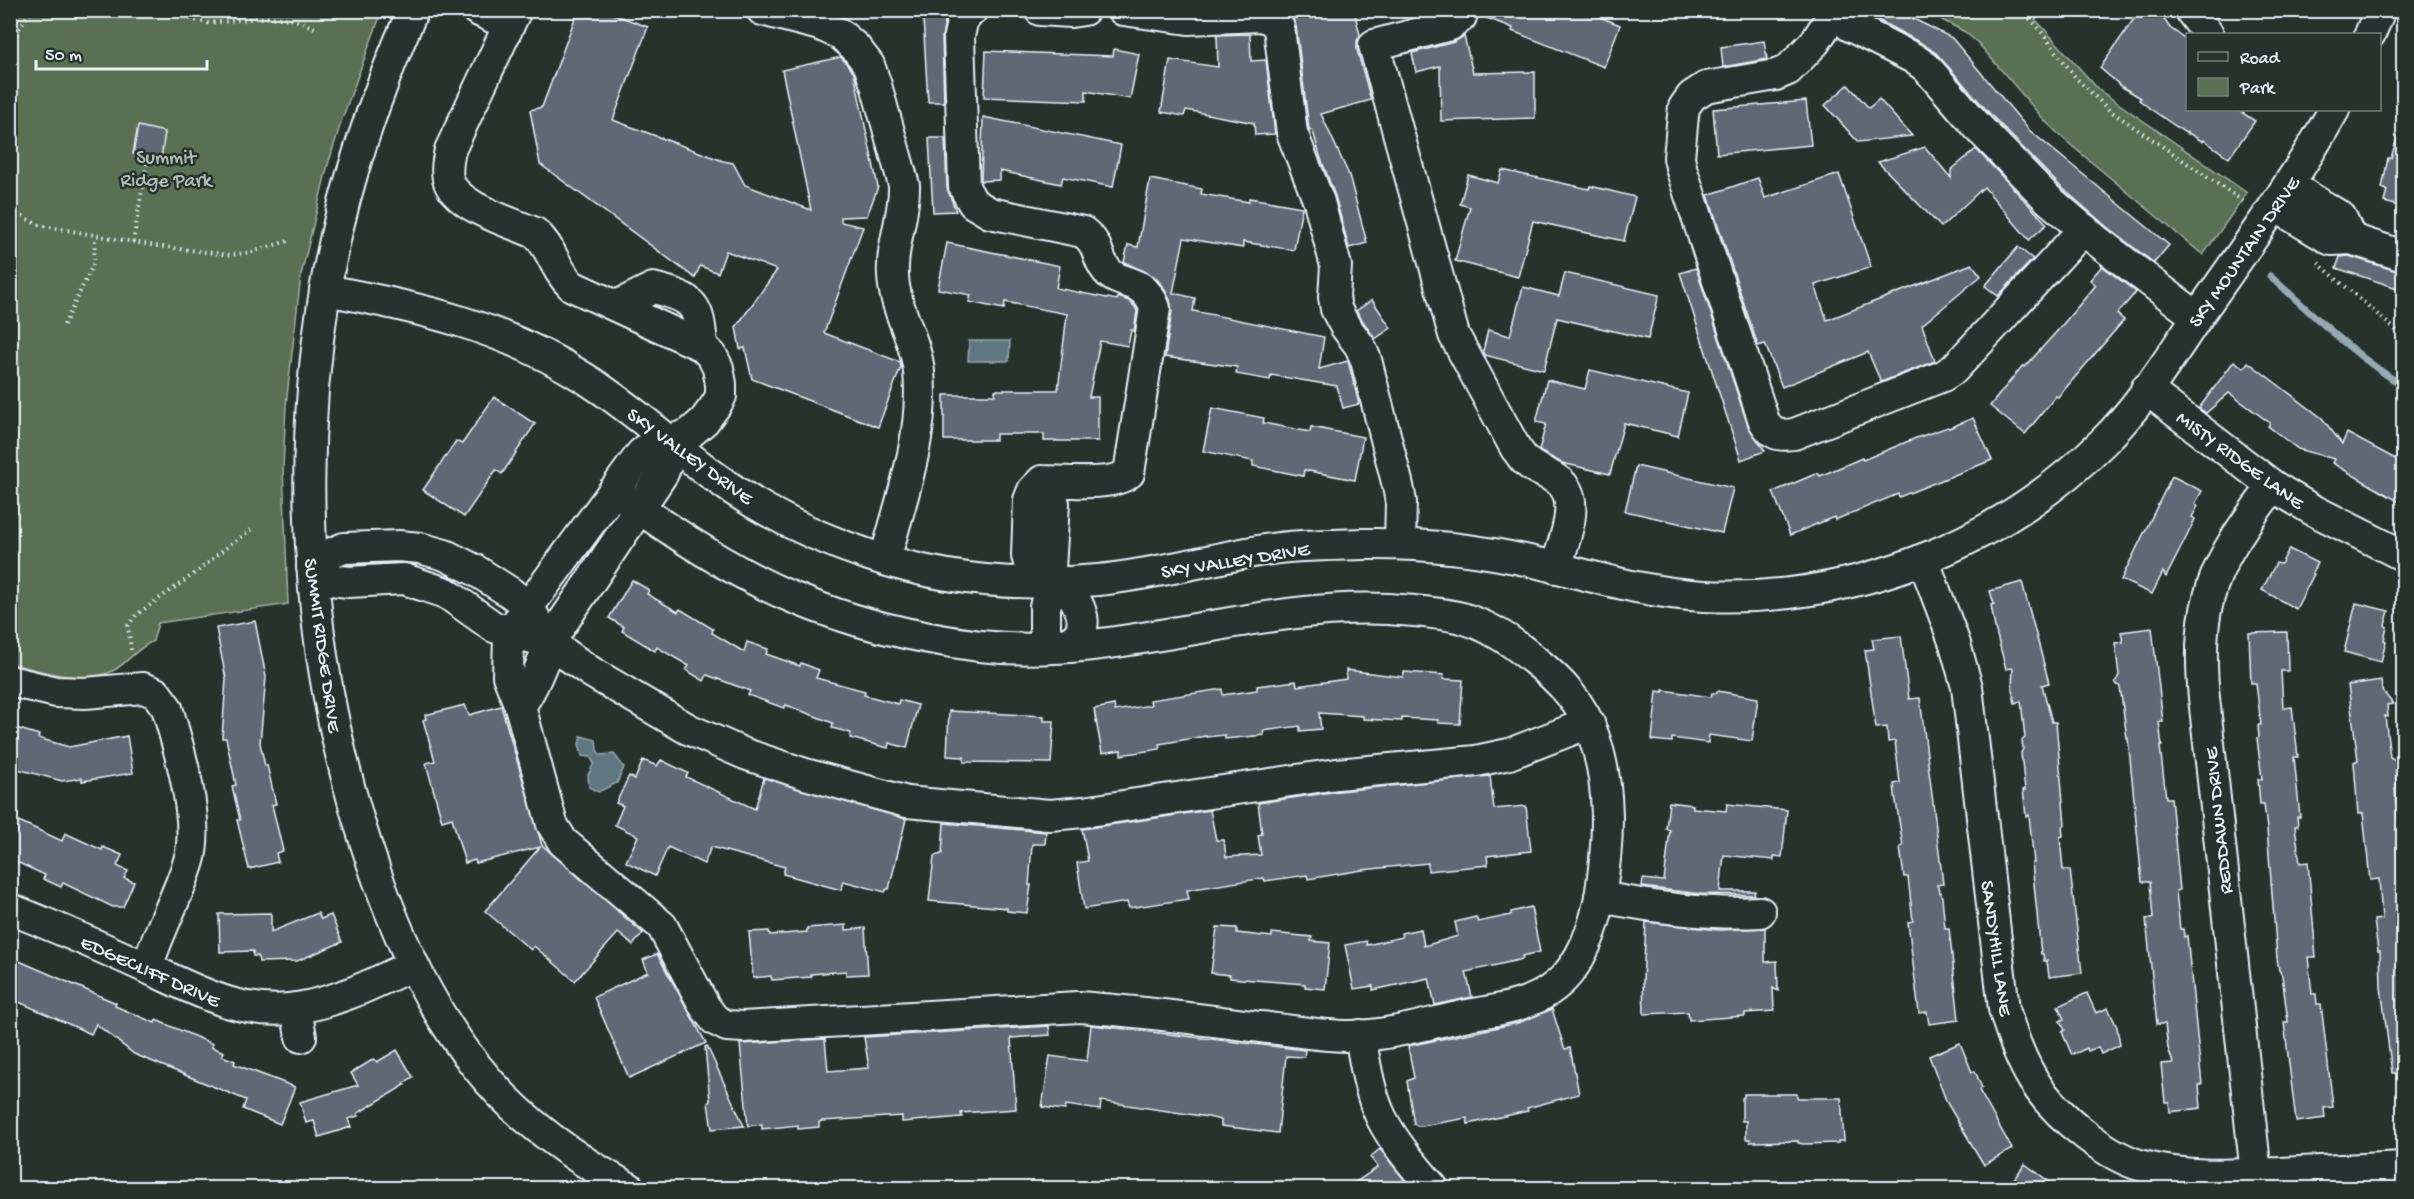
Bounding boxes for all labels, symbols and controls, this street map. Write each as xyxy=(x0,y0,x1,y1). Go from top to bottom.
scale bar xyxy=(36,33,207,71)
legend xyxy=(2186,33,2381,111)
text: 50 m xyxy=(45,46,82,67)
text: Road xyxy=(2240,49,2281,70)
text: Park xyxy=(2239,79,2276,100)
park label: Summit Ridge Park xyxy=(120,148,214,194)
street label: SKY MOUNTAIN DRIVE xyxy=(2185,172,2307,333)
street label: SKY VALLEY DRIVE xyxy=(621,404,758,512)
street label: MISTY RIDGE LANE xyxy=(2171,408,2309,517)
street label: SKY VALLEY DRIVE xyxy=(1160,539,1313,586)
street label: SUMMIT RIDGE DRIVE xyxy=(297,557,344,736)
street label: REDDAWN DRIVE xyxy=(2201,745,2240,895)
street label: SANDYHILL LANE xyxy=(1974,879,2016,1019)
street label: EDGECLIFF DRIVE xyxy=(76,932,224,1015)

